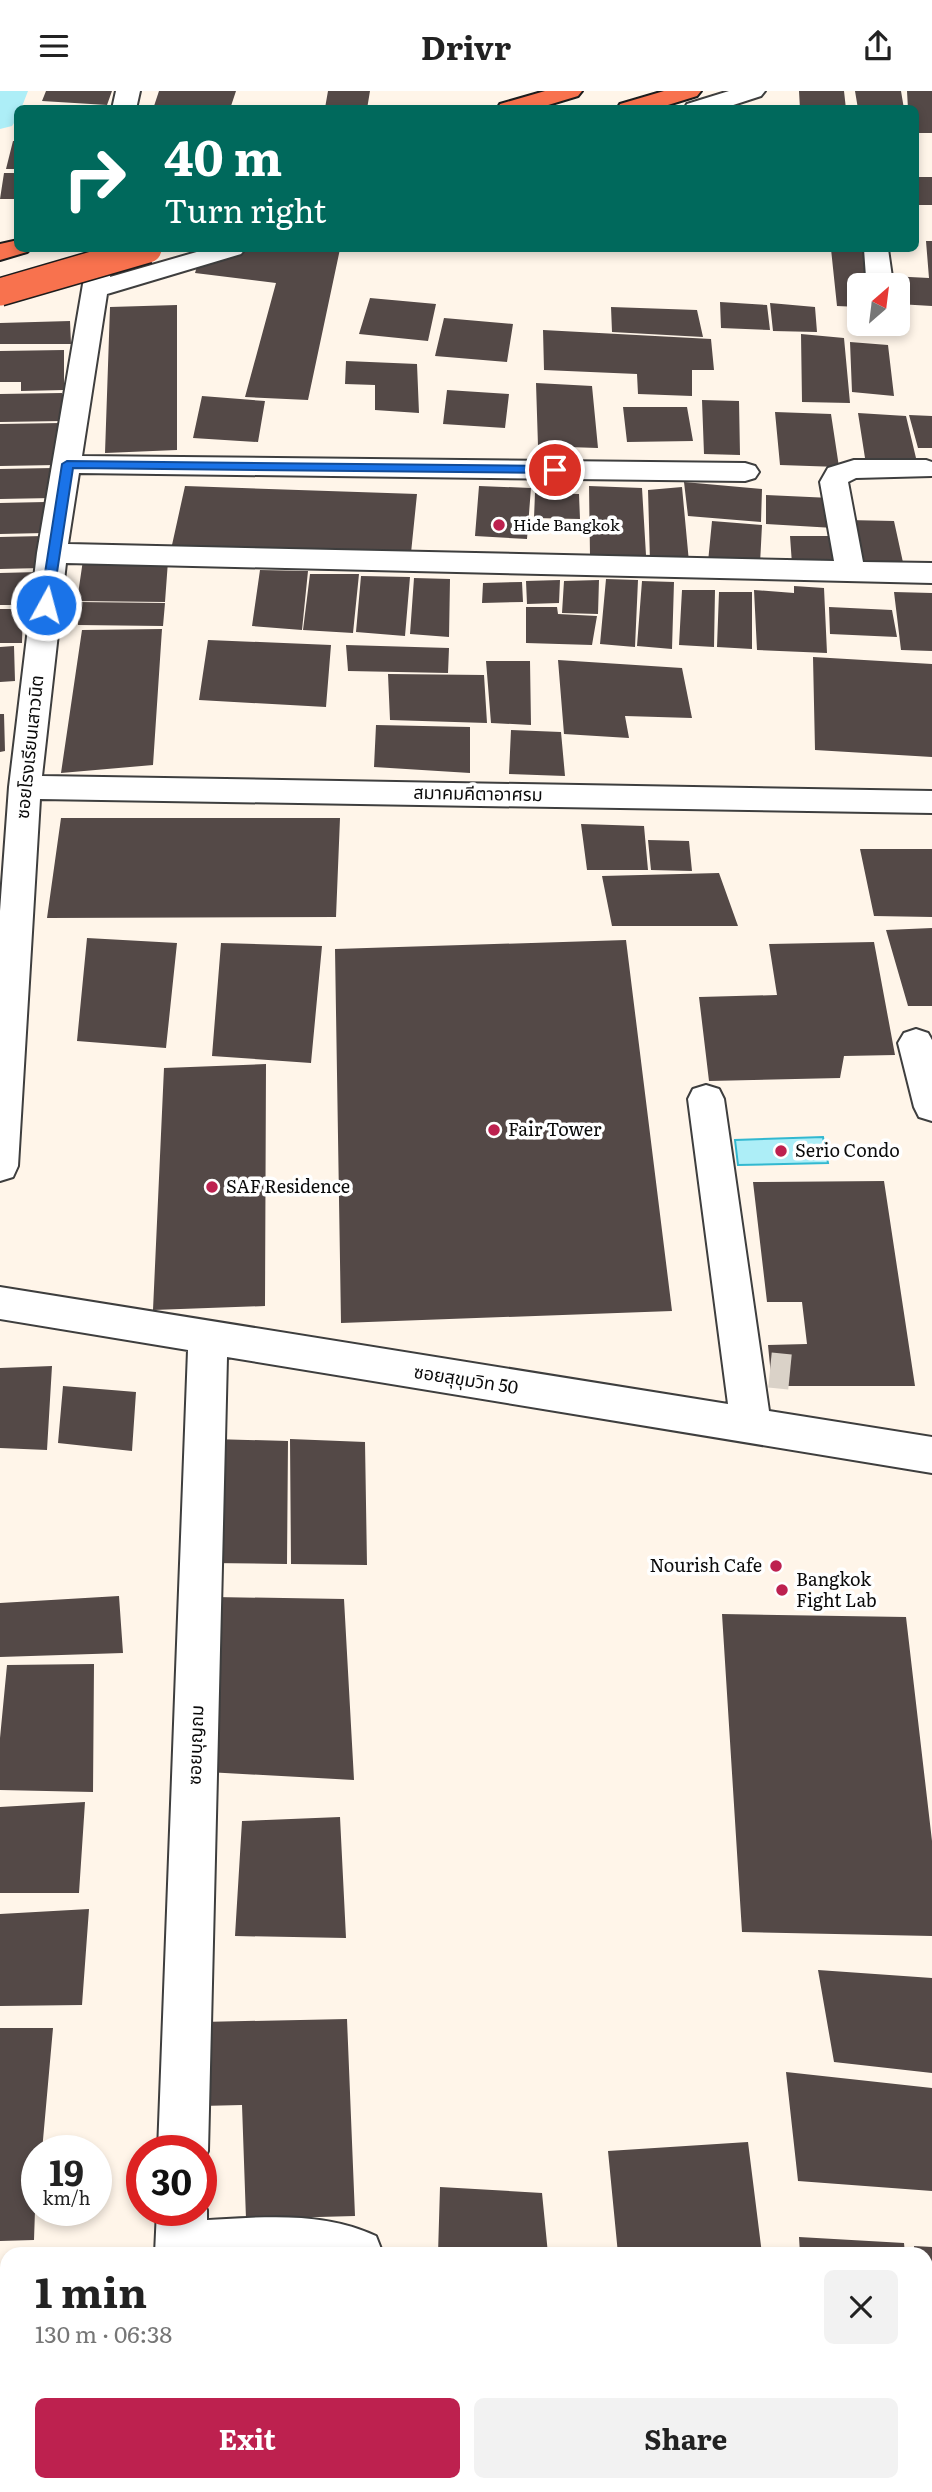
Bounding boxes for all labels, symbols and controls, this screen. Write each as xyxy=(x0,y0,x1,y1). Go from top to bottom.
text: Drivr xyxy=(421,22,511,70)
icon: menu xyxy=(35,27,73,65)
icon: share xyxy=(859,27,897,65)
text: 40 m xyxy=(164,118,282,191)
icon: right xyxy=(49,133,140,224)
text: Turn right xyxy=(164,185,326,233)
north arrow xyxy=(847,273,910,336)
map controls xyxy=(847,273,910,336)
pin xyxy=(525,440,585,500)
icon: arrive xyxy=(536,451,574,489)
place label: Hide Bangkok xyxy=(513,512,620,536)
marker: Hide Bangkok xyxy=(491,517,507,533)
position arrow xyxy=(9,568,83,642)
street label: ซอยโรงเรียนเสาวนิต xyxy=(8,674,49,820)
street label: สมาคมคีตาอาศรม xyxy=(413,778,543,807)
place label: Fair Tower xyxy=(508,1115,602,1142)
marker: Fair Tower xyxy=(486,1122,502,1138)
place label: Serio Condo xyxy=(795,1136,900,1163)
marker: Serio Condo xyxy=(773,1143,789,1159)
place label: SAF Residence xyxy=(226,1172,350,1199)
marker: SAF Residence xyxy=(204,1179,220,1195)
street label: ซอยสุขุมวิท 50 xyxy=(412,1357,520,1400)
place label: Nourish Cafe xyxy=(650,1551,762,1578)
marker: Nourish Cafe xyxy=(768,1558,784,1574)
place label: Bangkok Fight Lab xyxy=(796,1565,877,1613)
marker: Bangkok Fight Lab xyxy=(774,1582,790,1598)
street label: ซอยบุญถม xyxy=(180,1704,209,1785)
speed limit sign: 30 xyxy=(126,2135,217,2226)
text: 19 xyxy=(49,2145,84,2197)
text: km/h xyxy=(43,2184,90,2211)
text: 1 min xyxy=(35,2259,147,2321)
button: close xyxy=(824,2270,898,2344)
text: 130 m · 06:38 xyxy=(35,2316,172,2350)
button: Exit xyxy=(35,2398,460,2478)
button: Share xyxy=(474,2398,898,2478)

